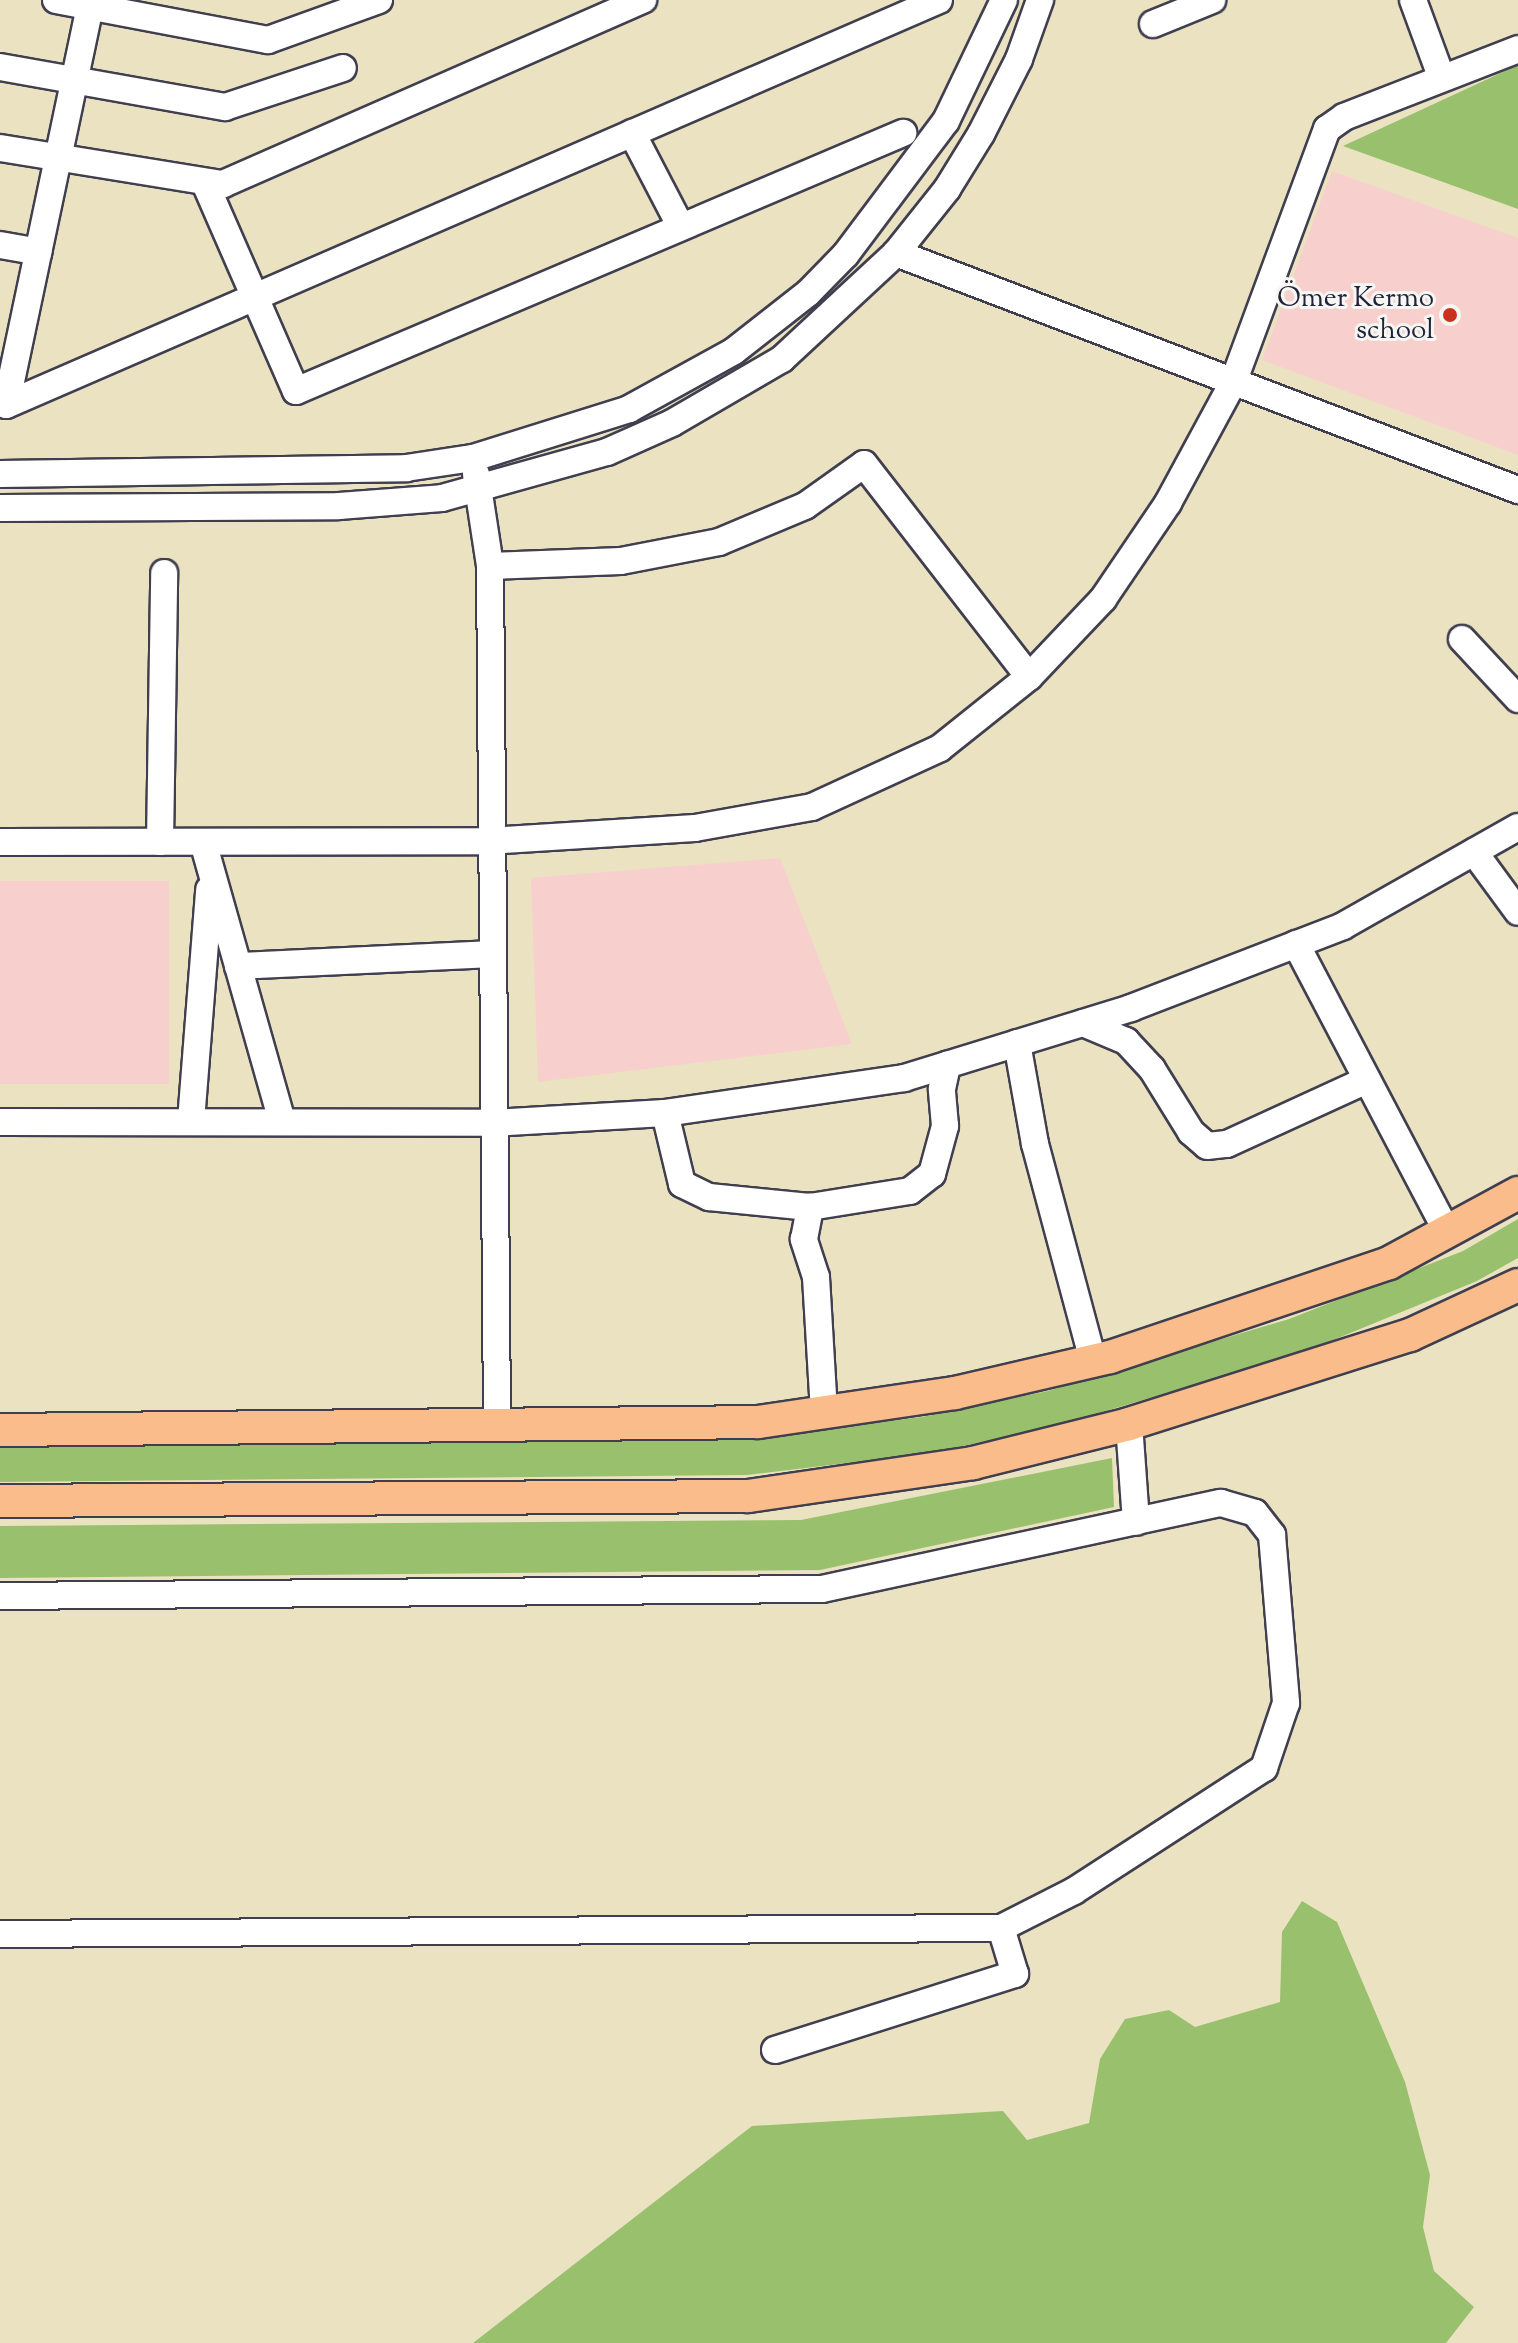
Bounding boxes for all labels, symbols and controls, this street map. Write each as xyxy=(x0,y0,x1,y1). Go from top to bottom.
place label: Ömer Kermo school xyxy=(1277,282,1434,348)
marker: Ömer Kermo school xyxy=(1441,306,1459,324)

